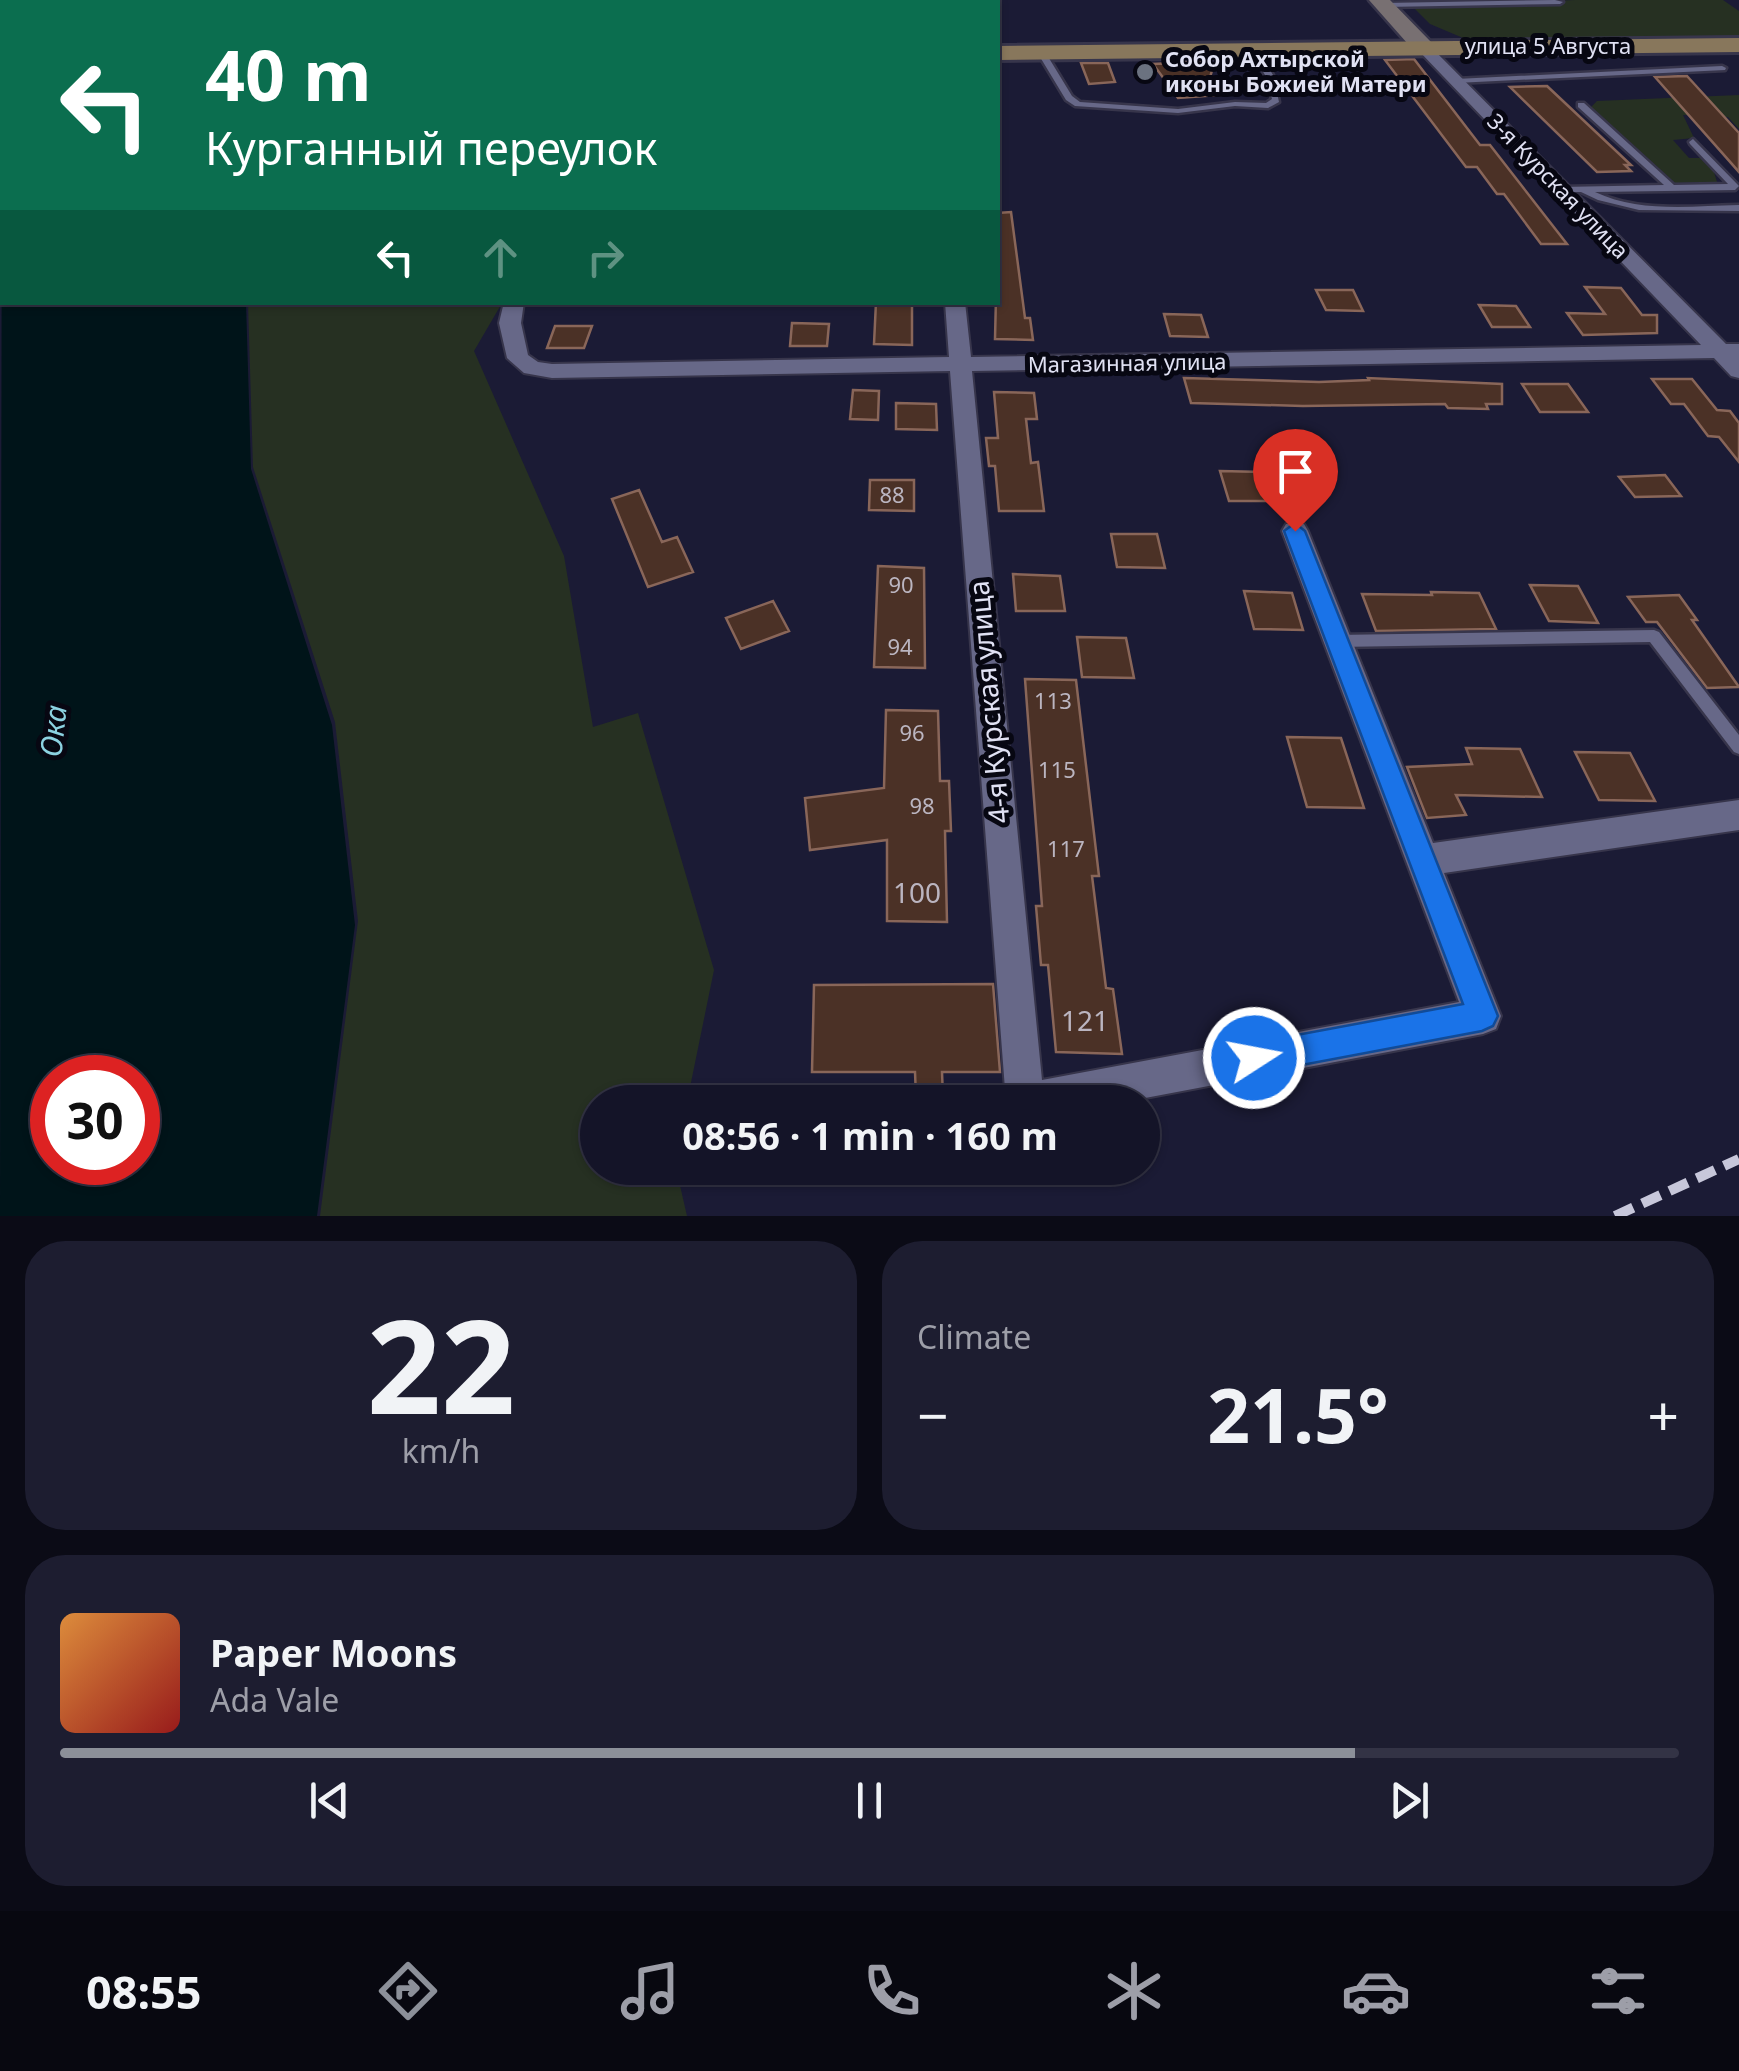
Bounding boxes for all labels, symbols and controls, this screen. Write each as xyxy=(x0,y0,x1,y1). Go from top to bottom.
text: 40 m xyxy=(205,26,372,122)
street label: улица 5 Августа xyxy=(1465,30,1631,60)
icon: left xyxy=(40,40,170,170)
place label: Собор Ахтырской иконы Божией Матери xyxy=(1165,43,1427,98)
marker: Собор Ахтырской иконы Божией Матери xyxy=(1134,61,1156,83)
street label: 3-я Курская улица xyxy=(1481,106,1636,265)
text: Курганный переулок xyxy=(205,117,657,178)
icon: left xyxy=(368,230,423,285)
icon: ahead xyxy=(473,230,528,285)
icon: right xyxy=(578,230,633,285)
street label: Магазинная улица xyxy=(1027,345,1226,379)
pin xyxy=(1253,429,1338,532)
icon: arrive xyxy=(1268,444,1323,499)
house number: 88 xyxy=(879,479,905,509)
house number: 90 xyxy=(888,569,914,599)
street label: 4-я Курская улица xyxy=(958,579,1018,825)
house number: 94 xyxy=(887,631,913,661)
house number: 113 xyxy=(1034,685,1072,715)
water label: Ока xyxy=(29,703,76,759)
house number: 96 xyxy=(899,717,925,747)
house number: 115 xyxy=(1038,754,1076,784)
house number: 98 xyxy=(909,790,935,820)
house number: 117 xyxy=(1047,833,1085,863)
house number: 100 xyxy=(893,873,941,911)
house number: 121 xyxy=(1061,1001,1109,1039)
position arrow xyxy=(1202,1006,1306,1110)
speed limit sign: 30 xyxy=(30,1055,160,1185)
text: 08:56 · 1 min · 160 m xyxy=(682,1109,1058,1161)
text: 22 xyxy=(367,1275,515,1452)
text: Climate xyxy=(917,1315,1031,1358)
text: 21.5° xyxy=(1207,1363,1389,1465)
text: − xyxy=(917,1377,948,1452)
text: + xyxy=(1648,1377,1679,1452)
text: km/h xyxy=(402,1429,480,1472)
text: Paper Moons xyxy=(210,1626,457,1678)
text: Ada Vale xyxy=(210,1678,339,1721)
icon: previous xyxy=(302,1773,357,1828)
icon: pause xyxy=(842,1773,897,1828)
icon: next xyxy=(1382,1773,1437,1828)
icon: directions xyxy=(373,1956,443,2026)
icon: music xyxy=(615,1956,685,2026)
icon: phone xyxy=(857,1956,927,2026)
icon: climate xyxy=(1099,1956,1169,2026)
icon: car xyxy=(1341,1956,1411,2026)
icon: filters xyxy=(1583,1956,1653,2026)
text: 08:55 xyxy=(86,1961,202,2022)

